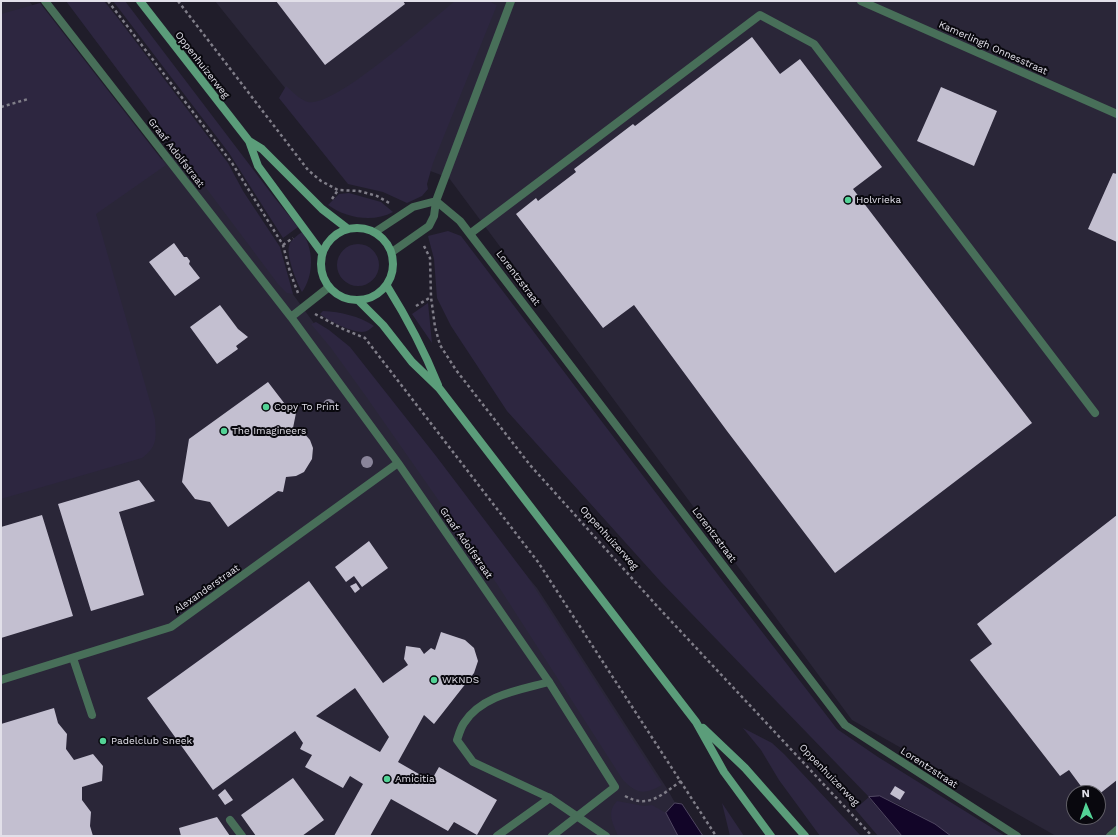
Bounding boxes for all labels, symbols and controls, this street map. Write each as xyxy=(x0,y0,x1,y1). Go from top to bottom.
street label: Kamerlingh Onnesstraat xyxy=(937,19,1049,77)
street label: Oppenhuizerweg xyxy=(172,29,232,101)
street label: Graaf Adolfstraat xyxy=(145,116,207,190)
place label: Holvrieka xyxy=(856,194,901,206)
marker: Holvrieka xyxy=(843,195,853,205)
street label: Lorentzstraat xyxy=(493,248,543,308)
place label: Copy To Print xyxy=(274,401,339,413)
marker: Copy To Print xyxy=(261,402,271,412)
place label: The Imagineers xyxy=(232,425,306,437)
marker: The Imagineers xyxy=(219,426,229,436)
street label: Oppenhuizerweg xyxy=(577,504,641,572)
street label: Graaf Adolfstraat xyxy=(437,505,495,581)
street label: Lorentzstraat xyxy=(689,505,739,565)
street label: Alexanderstraat xyxy=(172,562,242,616)
place label: WKNDS xyxy=(442,674,479,686)
marker: WKNDS xyxy=(429,675,439,685)
place label: Padelclub Sneek xyxy=(111,735,192,747)
marker: Padelclub Sneek xyxy=(98,736,108,746)
street label: Oppenhuizerweg xyxy=(796,742,862,808)
street label: Lorentzstraat xyxy=(898,745,960,791)
place label: Amicitia xyxy=(395,773,435,785)
marker: Amicitia xyxy=(382,774,392,784)
north arrow xyxy=(1066,785,1106,825)
text: N xyxy=(1081,787,1090,800)

